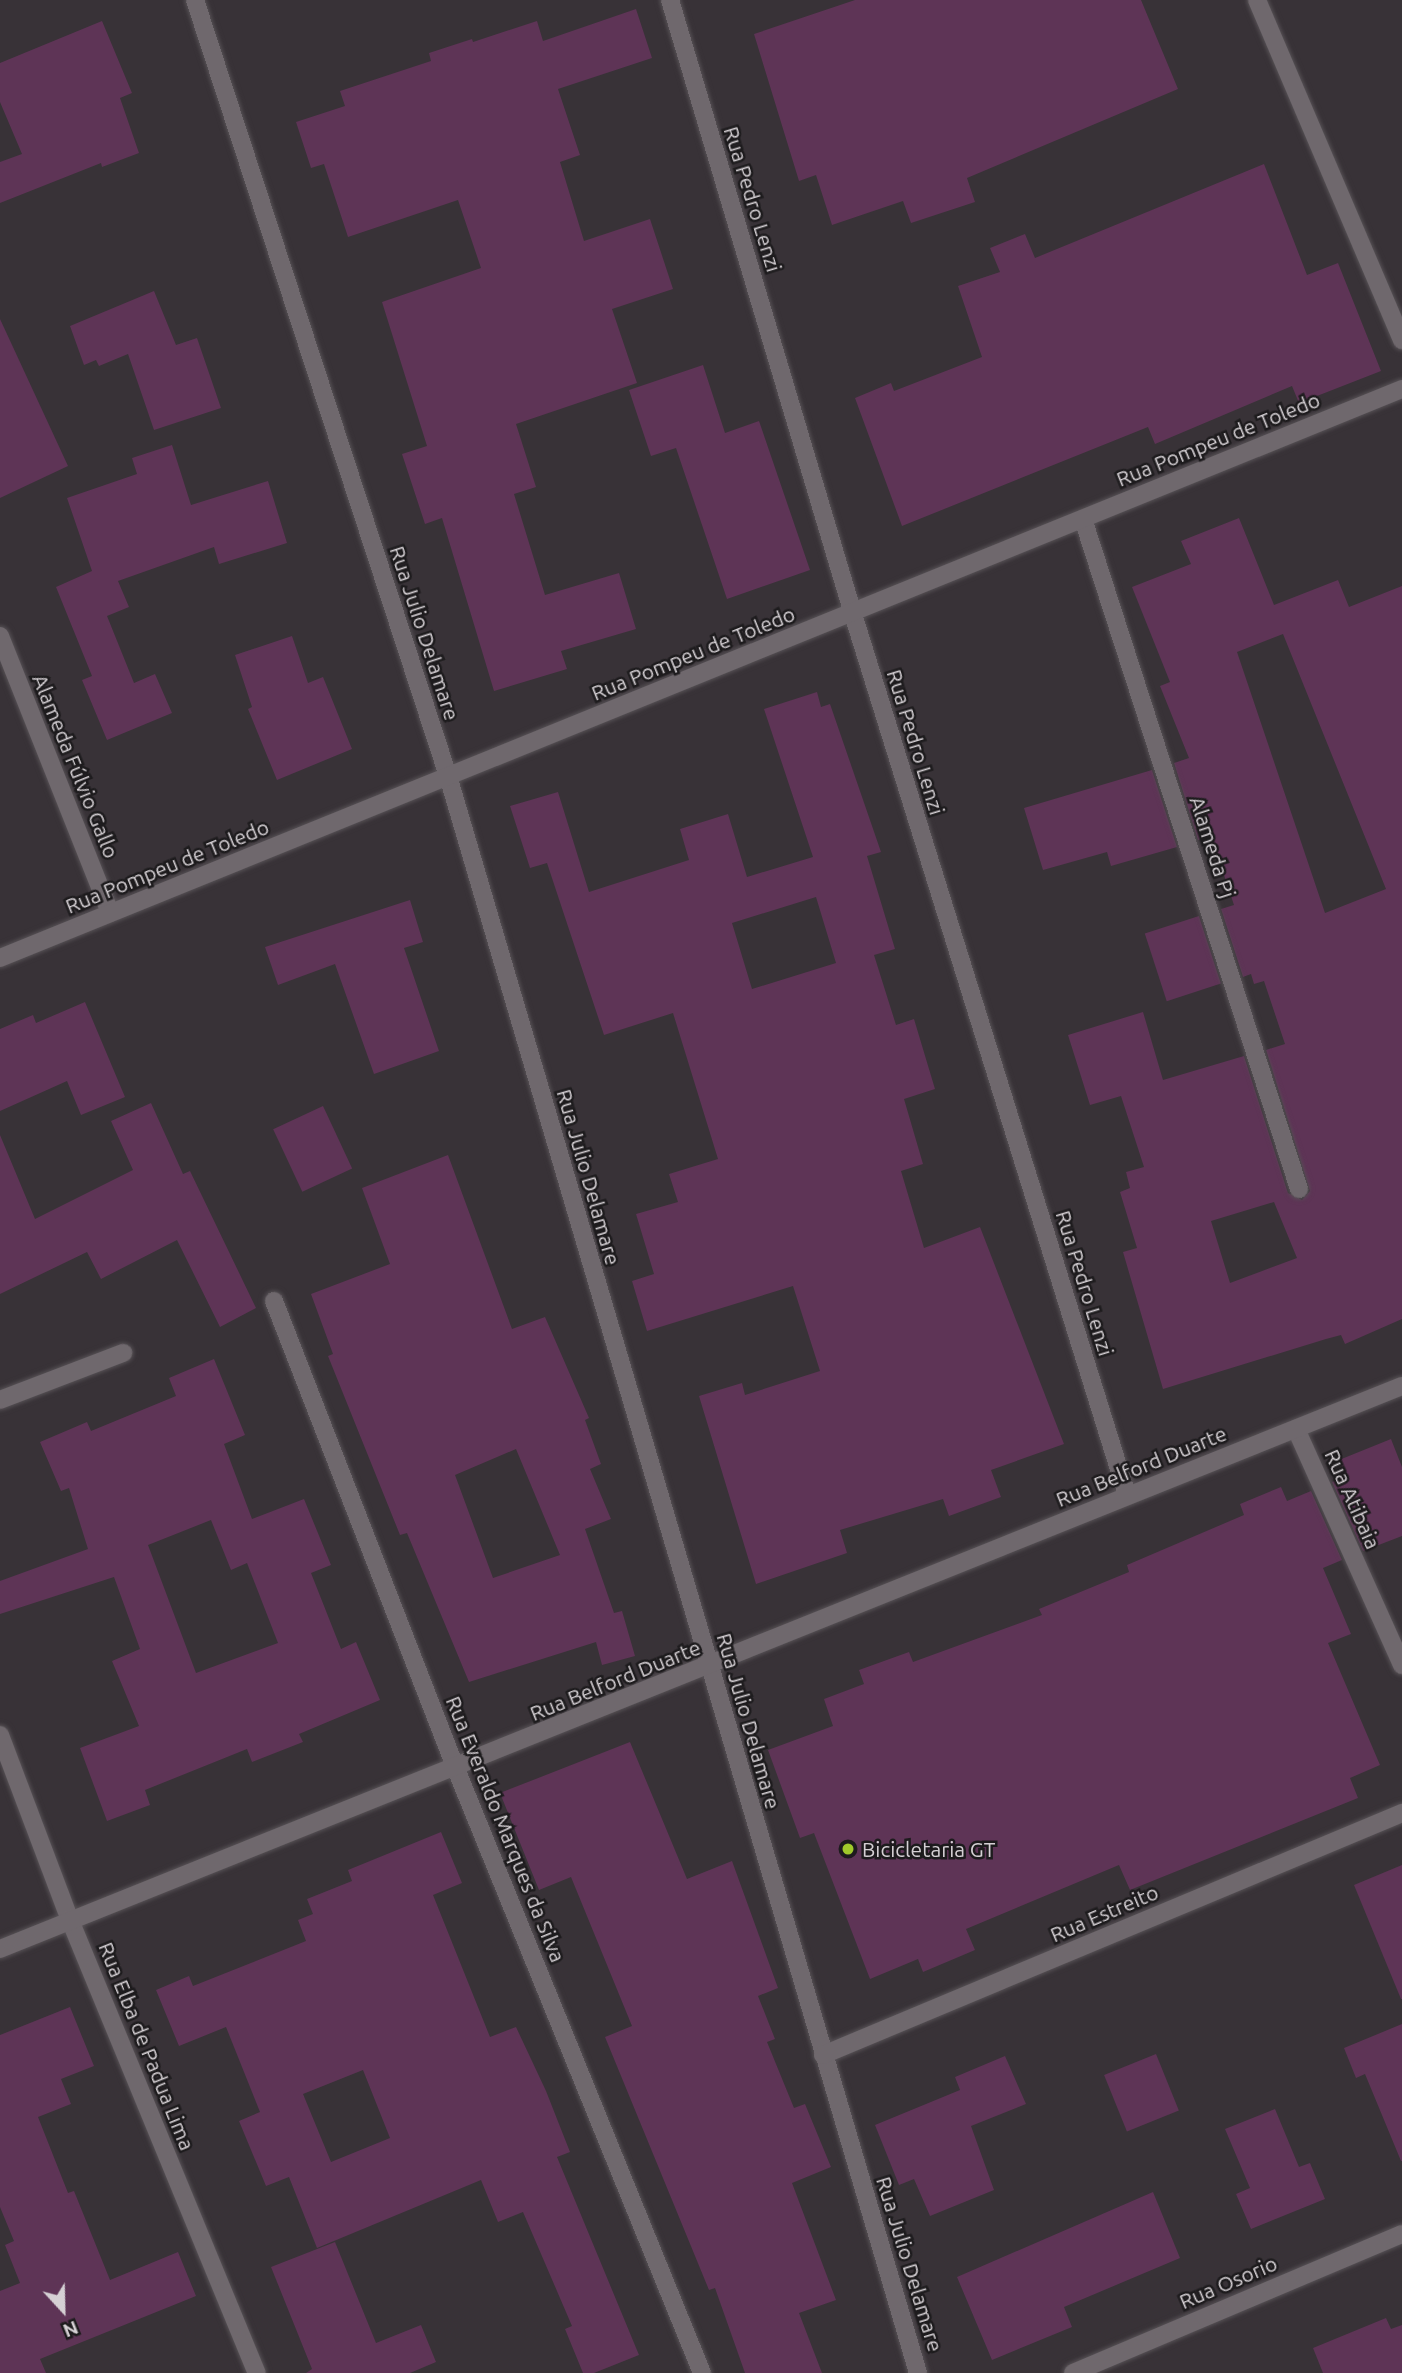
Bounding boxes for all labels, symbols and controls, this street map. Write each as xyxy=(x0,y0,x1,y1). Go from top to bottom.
street label: Rua Pedro Lenzi xyxy=(719,123,787,275)
street label: Rua Pompeu de Toledo xyxy=(1112,387,1324,491)
street label: Rua Julio Delamare xyxy=(385,543,465,723)
street label: Rua Pompeu de Toledo xyxy=(587,601,799,705)
street label: Rua Pedro Lenzi xyxy=(882,666,950,818)
street label: Alameda Fúlvio Gallo xyxy=(28,670,124,862)
street label: Alameda Pj xyxy=(1185,793,1241,901)
street label: Rua Pompeu de Toledo xyxy=(61,814,273,918)
street label: Rua Julio Delamare xyxy=(552,1086,626,1268)
street label: Rua Pedro Lenzi xyxy=(1051,1207,1119,1359)
street label: Rua Belford Duarte xyxy=(1052,1420,1230,1512)
street label: Rua Atibaia xyxy=(1320,1445,1386,1553)
street label: Rua Julio Delamare xyxy=(712,1630,786,1812)
street label: Rua Belford Duarte xyxy=(526,1634,704,1726)
street label: Rua Everaldo Marques da Silva xyxy=(441,1692,571,1966)
place label: Bicicletaria GT xyxy=(862,1836,995,1862)
marker: Bicicletaria GT xyxy=(840,1841,856,1857)
street label: Rua Estreito xyxy=(1046,1879,1162,1947)
street label: Rua Elba de Padua Lima xyxy=(94,1938,200,2154)
street label: Rua Julio Delamare xyxy=(871,2173,949,2355)
street label: Rua Osorio xyxy=(1175,2250,1281,2314)
north arrow xyxy=(28,2275,98,2345)
text: N xyxy=(60,2317,82,2342)

